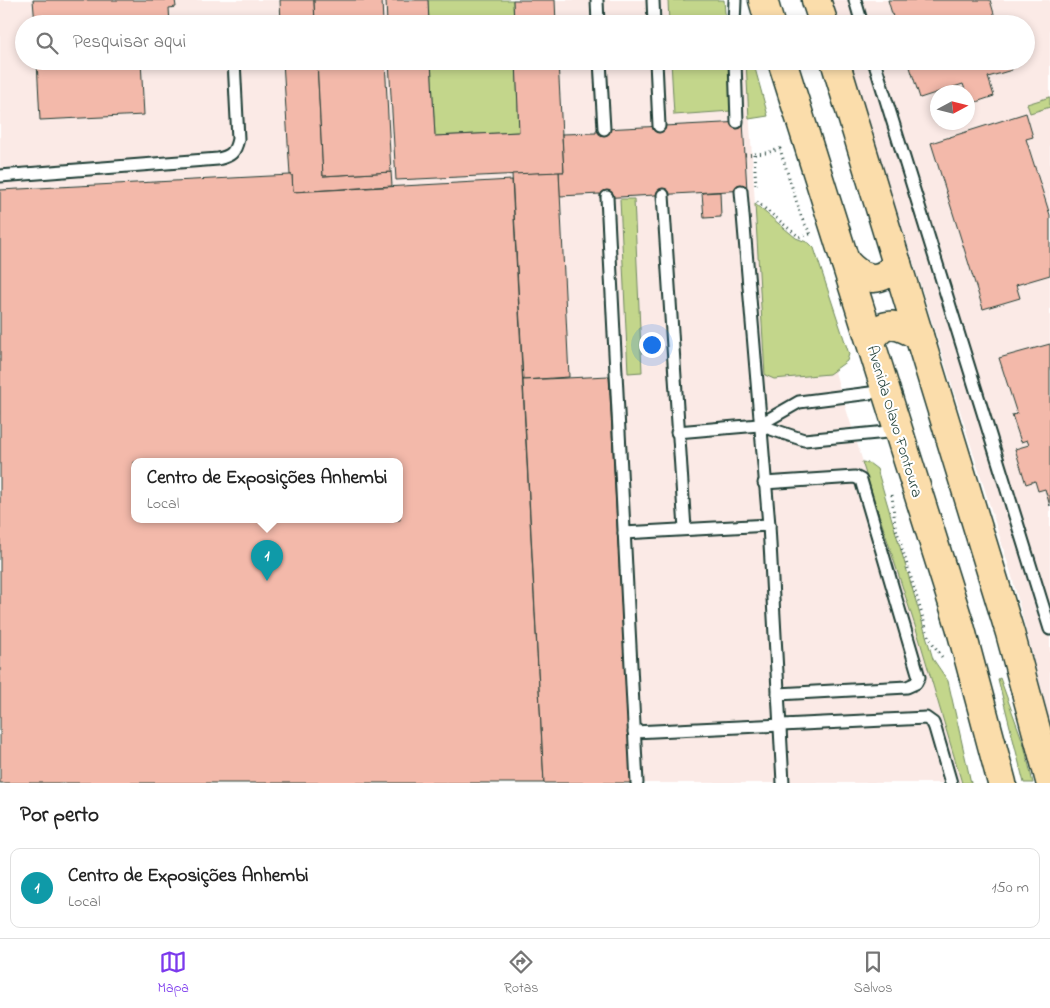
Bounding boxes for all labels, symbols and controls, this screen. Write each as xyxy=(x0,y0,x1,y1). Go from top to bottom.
search box xyxy=(15,15,1035,70)
icon: search xyxy=(33,29,61,57)
text: Pesquisar aqui xyxy=(73,29,186,56)
north arrow xyxy=(930,85,975,130)
your location xyxy=(639,332,665,358)
street label: Avenida Olavo Fontoura xyxy=(860,343,929,501)
popup xyxy=(131,458,403,523)
text: Centro de Exposições Anhembi xyxy=(147,465,387,492)
text: Local xyxy=(147,492,179,516)
pin: 1 xyxy=(251,540,283,581)
text: Por perto xyxy=(20,801,99,831)
text: Centro de Exposições Anhembi xyxy=(68,863,309,890)
text: 1 xyxy=(34,876,40,900)
text: 150 m xyxy=(991,876,1029,900)
text: Local xyxy=(68,890,101,914)
tab: Mapa xyxy=(158,948,189,999)
tab: Rotas xyxy=(504,948,538,999)
tab: Salvos xyxy=(854,948,892,999)

